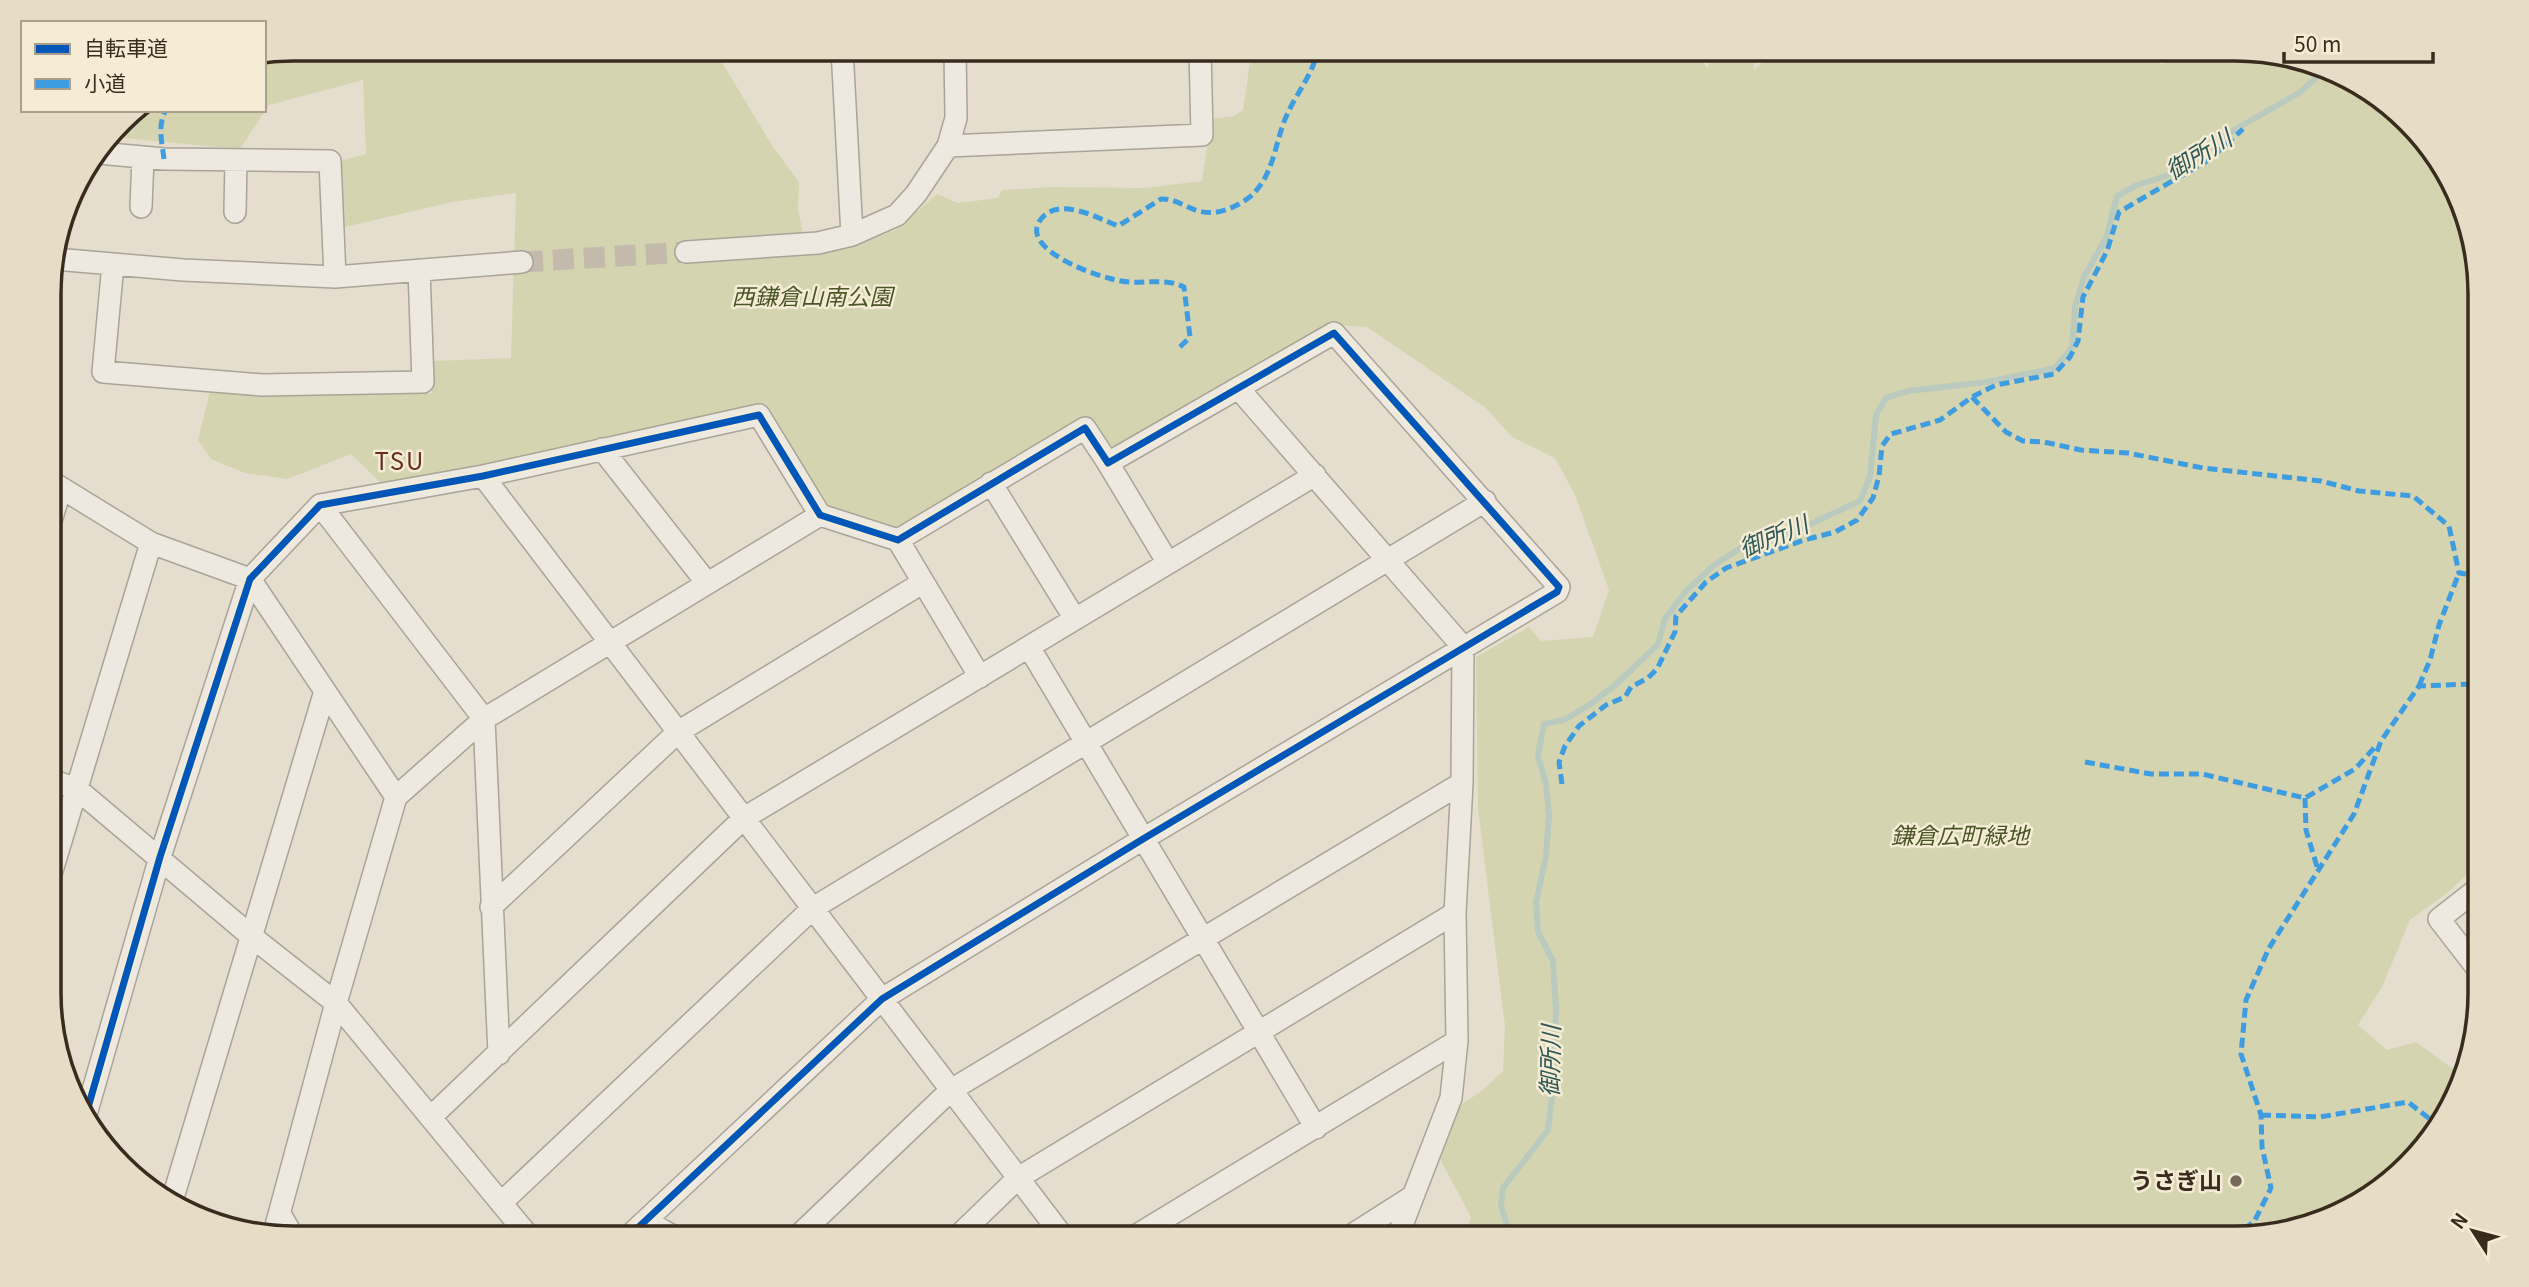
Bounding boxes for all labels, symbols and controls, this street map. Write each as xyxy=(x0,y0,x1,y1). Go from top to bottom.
legend xyxy=(21,21,266,112)
scale bar xyxy=(2284,21,2433,65)
text: 50 m xyxy=(2294,28,2341,58)
text: 自転車道 xyxy=(84,32,168,62)
text: 小道 xyxy=(84,67,126,97)
water label: 御所川 xyxy=(2158,118,2240,186)
park label: 西鎌倉山南公園 xyxy=(732,278,896,312)
district label: TSU xyxy=(375,442,425,477)
water label: 御所川 xyxy=(1733,504,1816,564)
park label: 鎌倉広町緑地 xyxy=(1891,817,2031,851)
water label: 御所川 xyxy=(1530,1022,1567,1097)
place label: うさぎ山 xyxy=(2130,1162,2222,1196)
marker: うさぎ山 xyxy=(2228,1173,2244,1189)
north arrow xyxy=(2438,1196,2508,1266)
text: N xyxy=(2443,1206,2473,1234)

